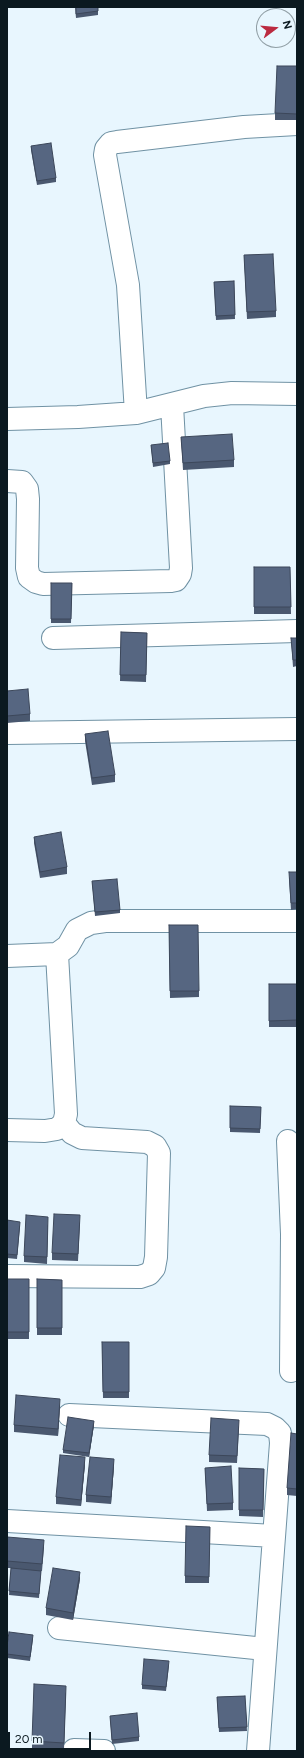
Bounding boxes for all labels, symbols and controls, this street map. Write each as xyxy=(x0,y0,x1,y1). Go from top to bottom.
north arrow xyxy=(256,8,296,48)
text: N xyxy=(280,19,294,31)
scale bar xyxy=(10,1724,93,1750)
text: 20 m xyxy=(15,1732,43,1746)

